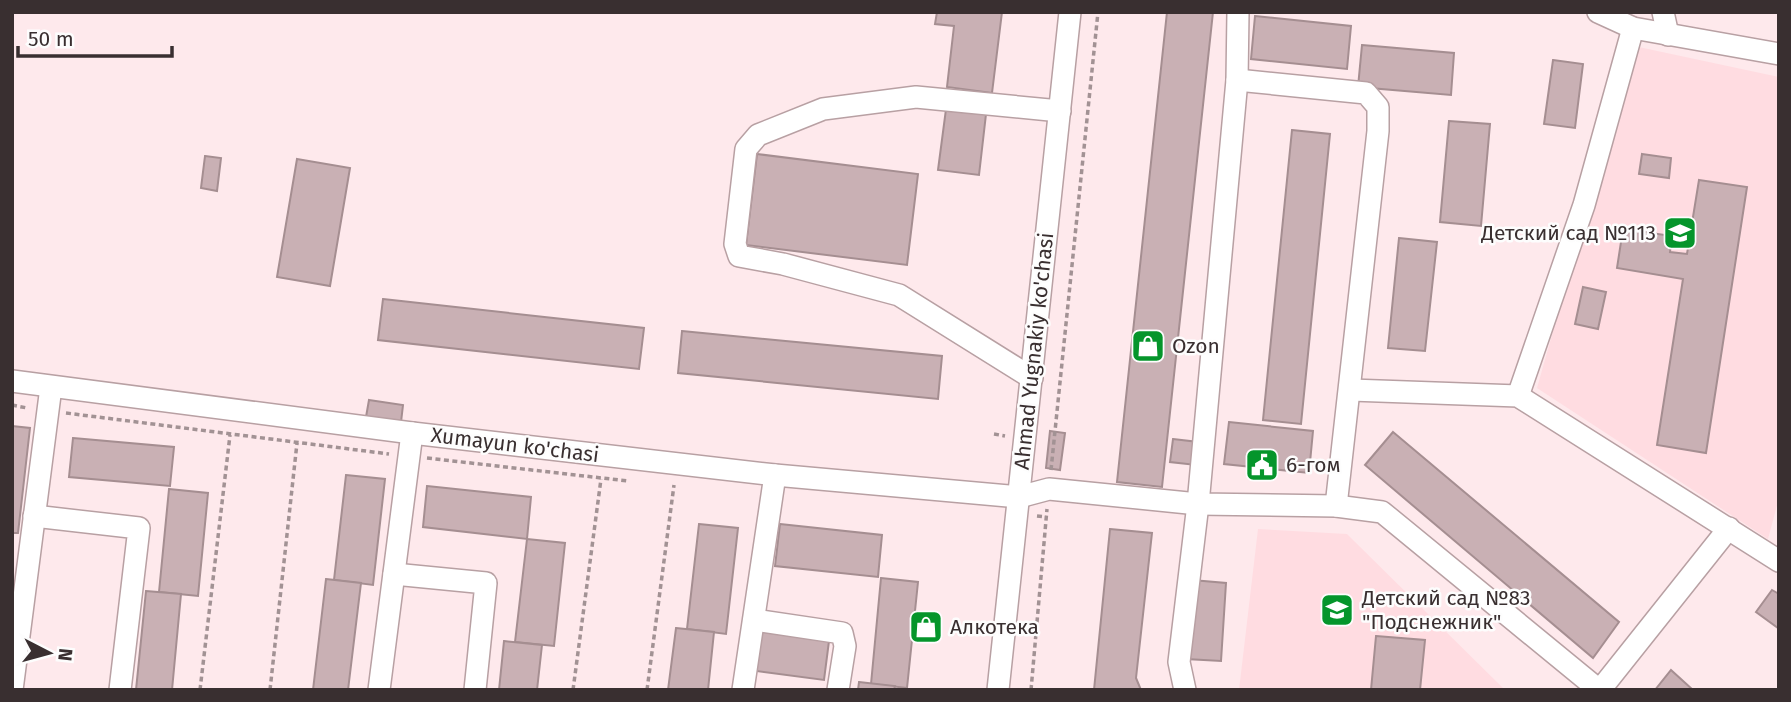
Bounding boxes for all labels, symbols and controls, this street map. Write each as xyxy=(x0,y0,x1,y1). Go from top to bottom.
scale bar xyxy=(18,14,172,58)
text: 50 m xyxy=(28,26,74,52)
school or university icon: Детский сад №113 xyxy=(1661,214,1699,252)
place label: Детский сад №113 xyxy=(1480,220,1656,246)
street label: Ahmad Yugnakiy ko'chasi xyxy=(1009,231,1059,471)
shop icon: Ozon xyxy=(1129,327,1167,365)
place label: Ozon xyxy=(1172,333,1220,359)
street label: Xumayun ko'chasi xyxy=(429,422,601,468)
public building icon: 6-гом xyxy=(1243,446,1281,484)
place label: 6-гом xyxy=(1286,452,1341,478)
place label: Детский сад №83 "Подснежник" xyxy=(1361,585,1531,635)
school or university icon: Детский сад №83 "Подснежник" xyxy=(1318,591,1356,629)
shop icon: Алкотека xyxy=(907,608,945,646)
place label: Алкотека xyxy=(950,614,1039,640)
north arrow xyxy=(14,618,84,688)
text: N xyxy=(53,647,78,662)

